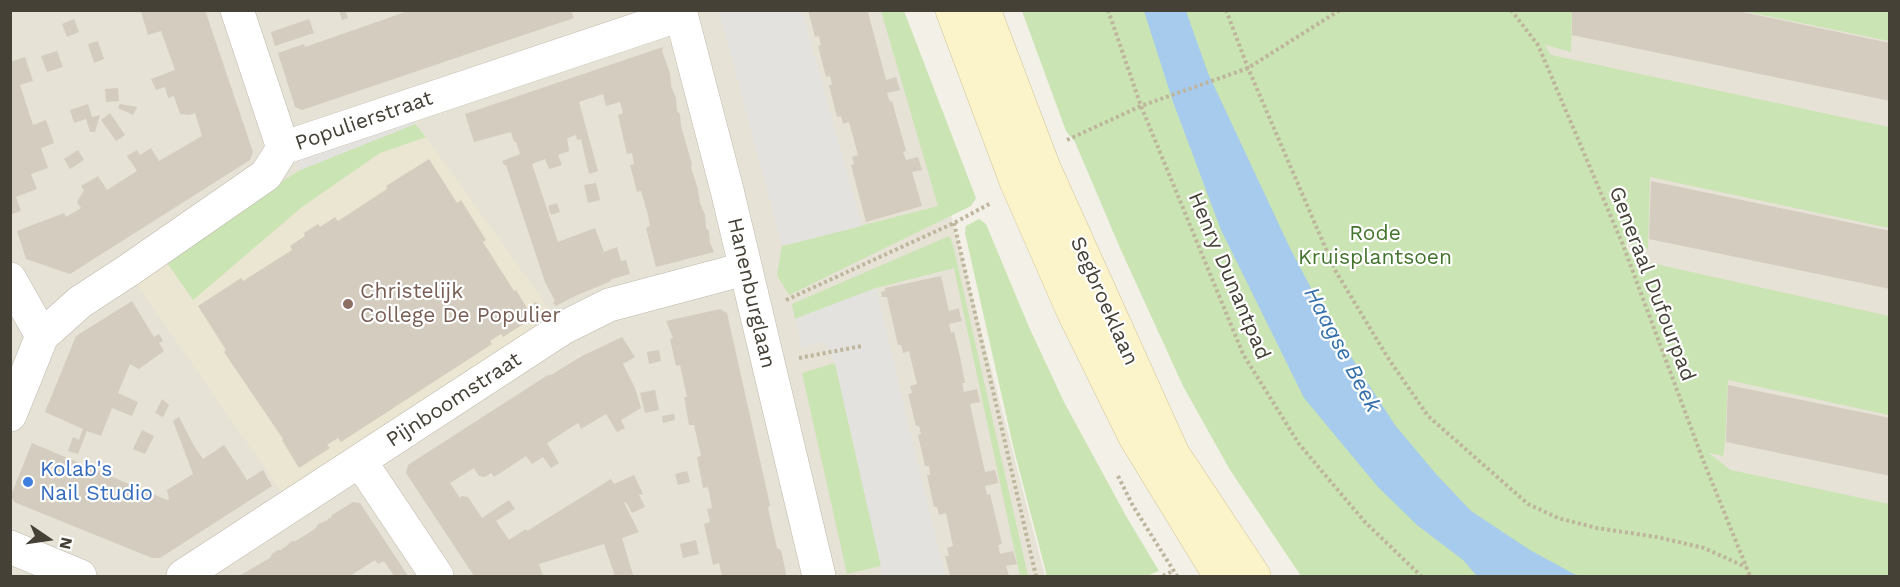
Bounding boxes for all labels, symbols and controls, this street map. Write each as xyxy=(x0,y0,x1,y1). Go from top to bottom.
street label: Populierstraat xyxy=(292,86,436,156)
street label: Generaal Dufourpad xyxy=(1603,183,1701,385)
street label: Henry Dunantpad xyxy=(1182,188,1276,364)
street label: Hanenburglaan xyxy=(721,215,781,371)
park label: Rode Kruisplantsoen xyxy=(1298,221,1452,271)
street label: Segbroeklaan xyxy=(1064,233,1144,369)
place label: Christelijk College De Populier xyxy=(360,279,561,329)
water label: Haagse Beek xyxy=(1298,283,1386,417)
marker: Christelijk College De Populier xyxy=(341,297,355,311)
street label: Pijnboomstraat xyxy=(382,347,526,453)
place label: Kolab's Nail Studio xyxy=(40,457,153,507)
marker: Kolab's Nail Studio xyxy=(21,475,35,489)
north arrow xyxy=(18,509,78,569)
text: N xyxy=(55,535,77,551)

